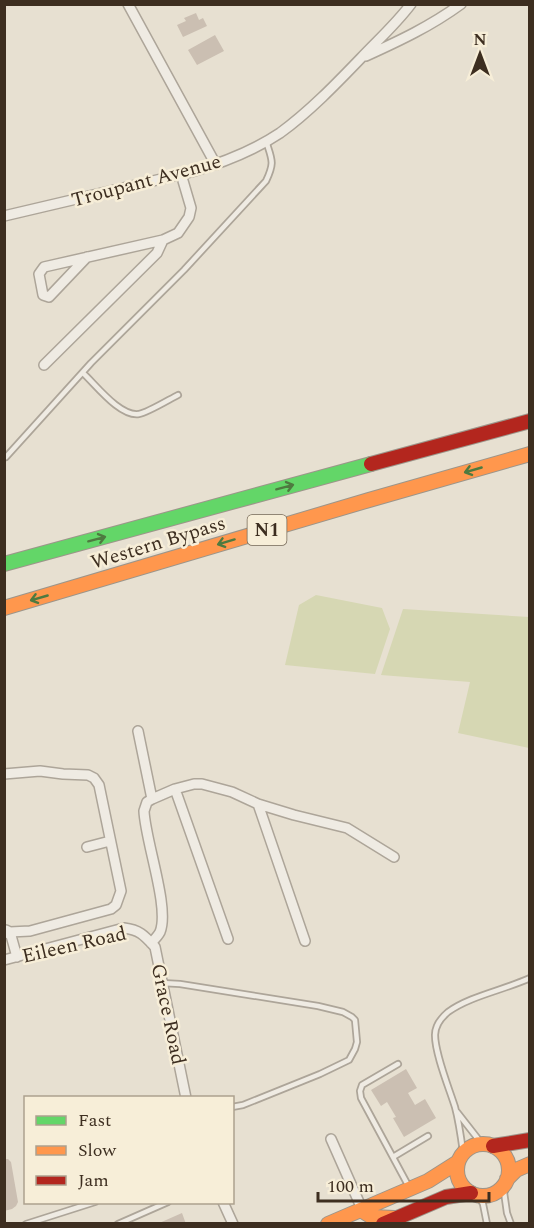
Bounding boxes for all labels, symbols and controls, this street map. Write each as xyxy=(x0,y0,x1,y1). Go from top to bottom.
north arrow xyxy=(450,24,510,84)
text: N xyxy=(473,28,487,52)
street label: Troupant Avenue xyxy=(68,147,224,215)
one-way arrow xyxy=(464,465,483,476)
one-way arrow xyxy=(275,481,294,493)
street label: Western Bypass xyxy=(87,508,229,578)
road number: N1 xyxy=(248,515,286,545)
one-way arrow xyxy=(87,533,106,544)
one-way arrow xyxy=(217,537,236,548)
one-way arrow xyxy=(30,593,49,604)
street label: Eileen Road xyxy=(19,918,129,972)
street label: Grace Road xyxy=(143,961,193,1068)
legend xyxy=(24,1096,234,1204)
text: Fast xyxy=(78,1107,111,1134)
text: Slow xyxy=(78,1137,117,1164)
scale bar xyxy=(318,1165,489,1203)
text: Jam xyxy=(78,1167,109,1194)
text: 100 m xyxy=(327,1173,374,1200)

